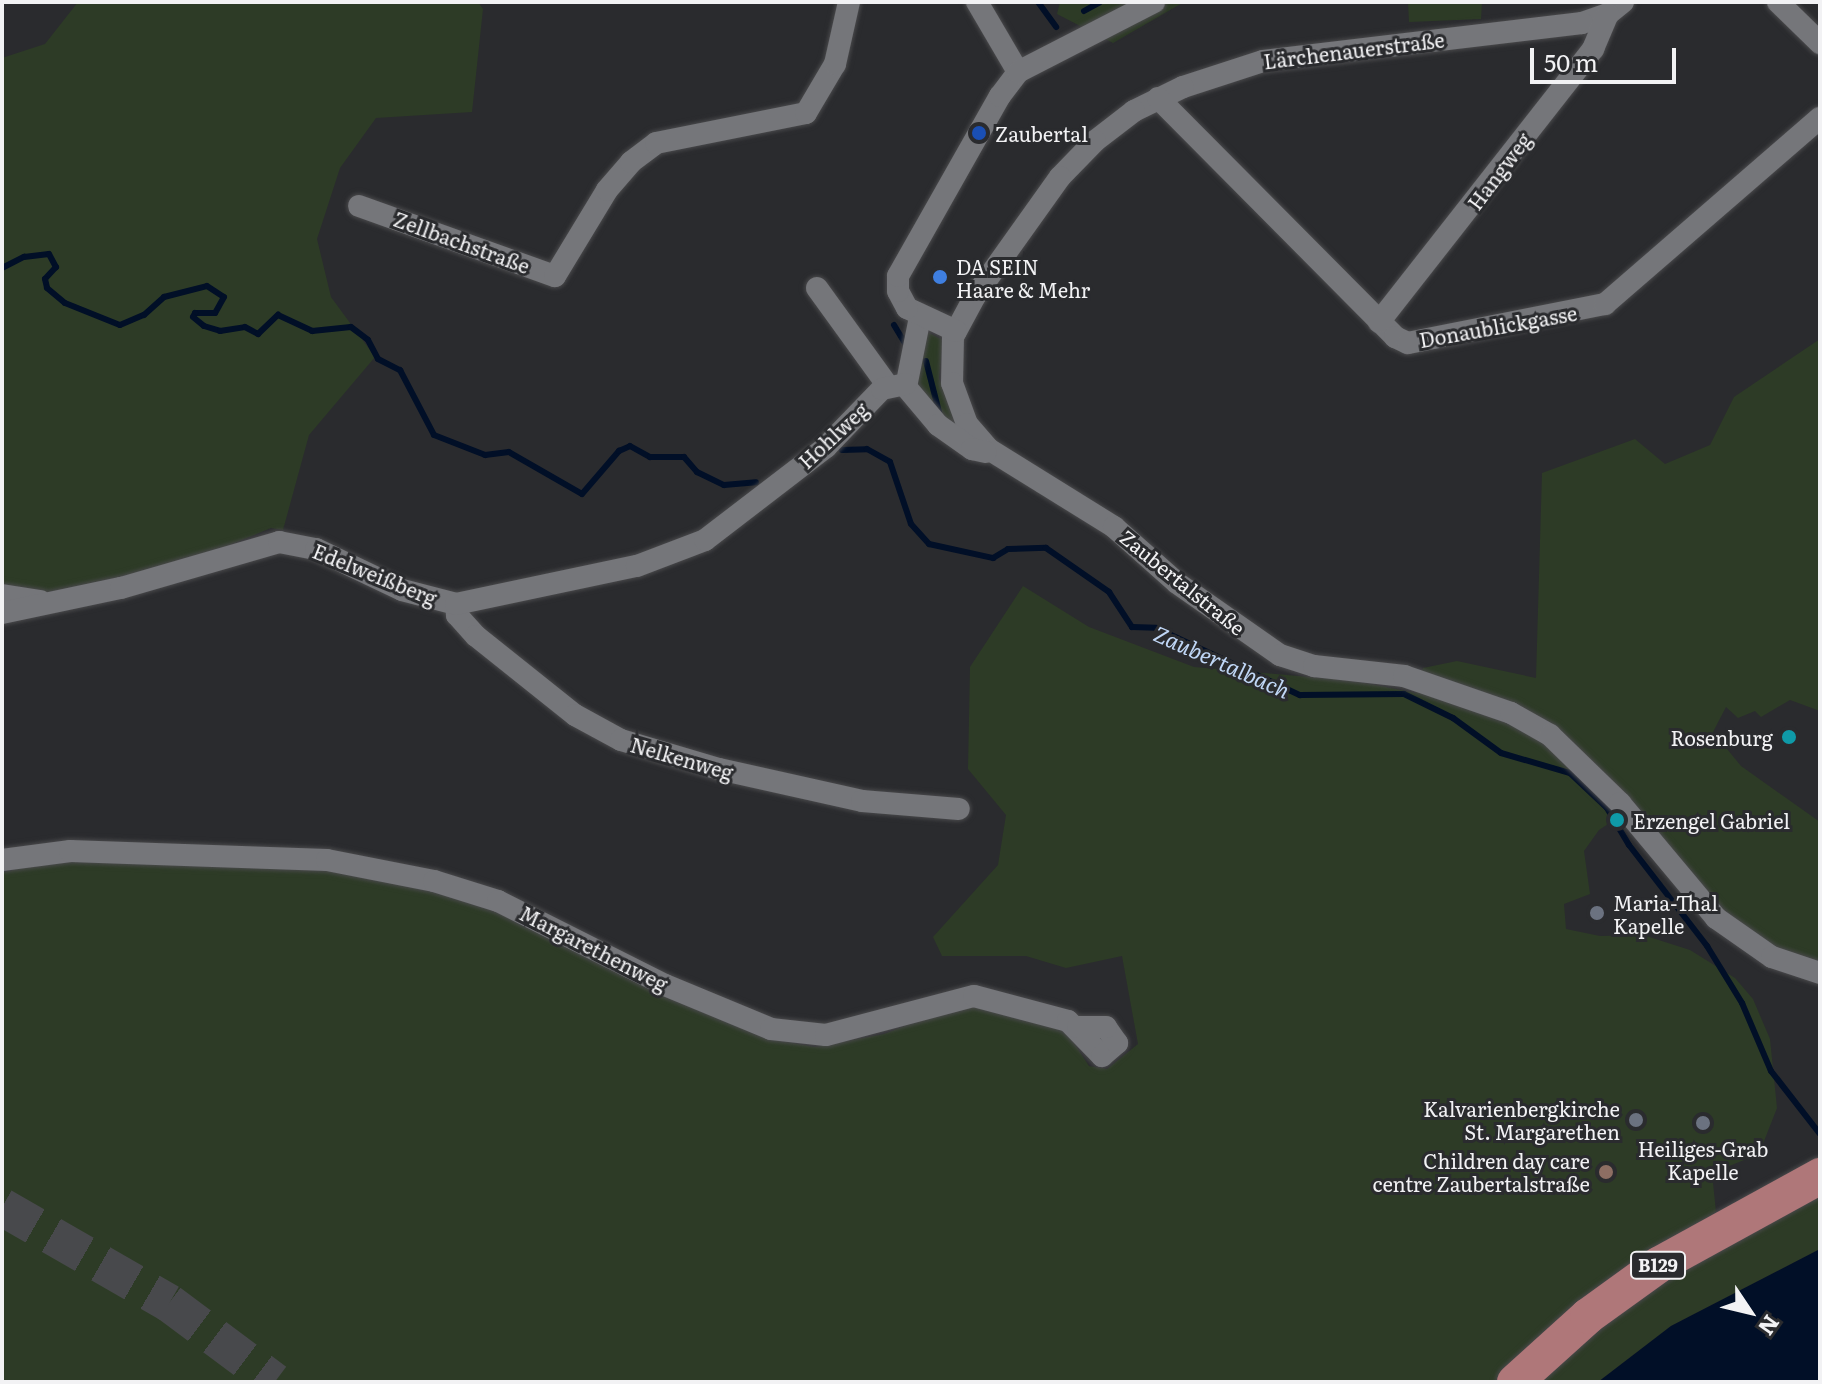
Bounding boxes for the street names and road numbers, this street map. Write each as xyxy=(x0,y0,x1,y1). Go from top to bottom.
street label: Lärchenauerstraße xyxy=(1262,27,1446,73)
street label: Hangweg xyxy=(1462,128,1536,214)
street label: Zellbachstraße xyxy=(391,206,533,278)
street label: Donaublickgasse xyxy=(1417,300,1579,352)
street label: Hohlweg xyxy=(793,397,873,473)
street label: Zaubertalstraße xyxy=(1116,524,1250,640)
street label: Edelweißberg xyxy=(309,538,441,610)
street label: Nelkenweg xyxy=(628,732,736,784)
street label: Margarethenweg xyxy=(516,900,672,996)
road number: B129 xyxy=(1630,1251,1686,1279)

